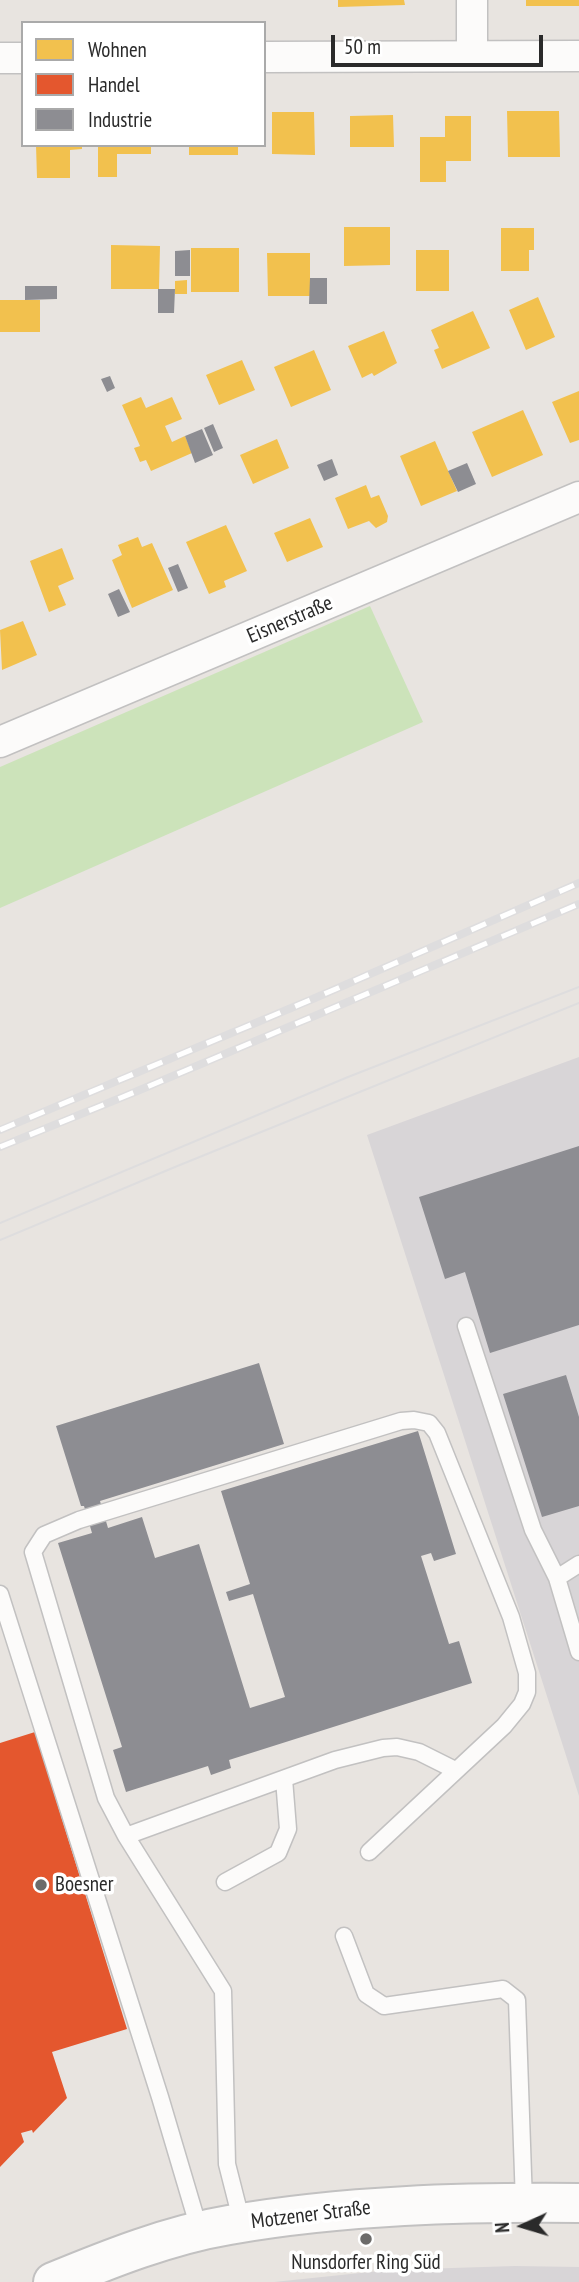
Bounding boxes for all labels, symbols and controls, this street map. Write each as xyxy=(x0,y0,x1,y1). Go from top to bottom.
legend xyxy=(21,21,266,147)
scale bar xyxy=(334,21,546,65)
text: 50 m xyxy=(344,33,381,60)
text: Wohnen xyxy=(88,36,147,63)
text: Handel xyxy=(88,71,140,98)
text: Industrie xyxy=(88,106,152,133)
street label: Eisnerstraße xyxy=(244,591,336,649)
place label: Boesner xyxy=(55,1872,113,1898)
marker: Boesner xyxy=(33,1877,49,1893)
north arrow xyxy=(488,2191,558,2261)
street label: Motzener Straße xyxy=(250,2195,372,2235)
text: N xyxy=(490,2222,514,2233)
marker: Nunsdorfer Ring Süd xyxy=(358,2231,374,2247)
place label: Nunsdorfer Ring Süd xyxy=(291,2250,441,2276)

